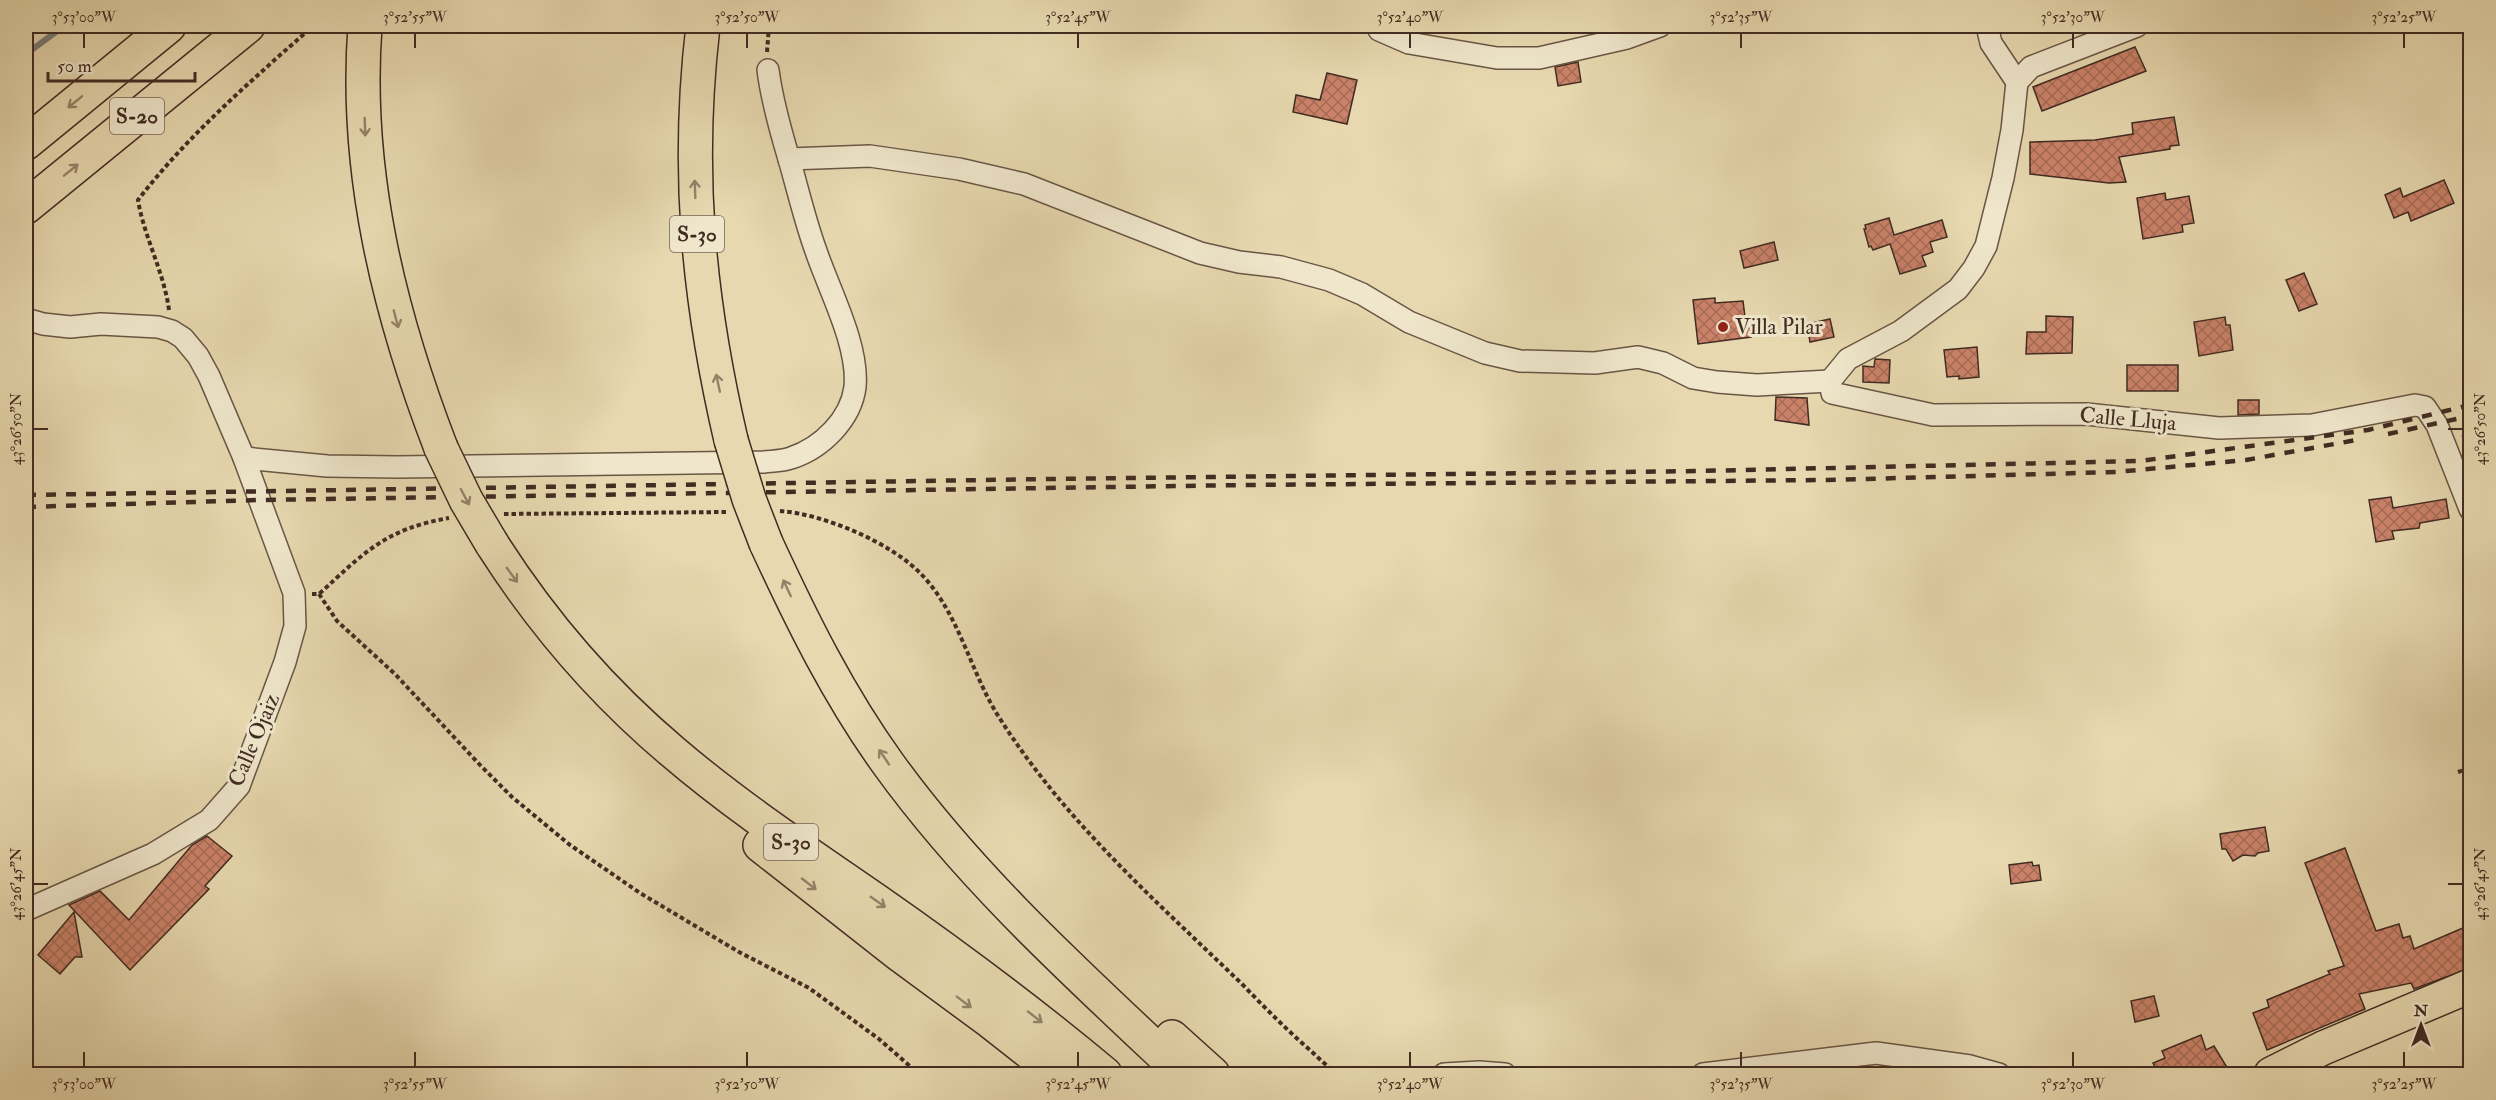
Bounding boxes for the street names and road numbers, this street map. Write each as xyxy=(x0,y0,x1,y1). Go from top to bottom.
road number: S-20 xyxy=(110,98,164,134)
road number: S-30 xyxy=(670,216,724,252)
street label: Calle Lluja xyxy=(2078,401,2179,437)
street label: Calle Ojaiz xyxy=(222,689,286,791)
road number: S-30 xyxy=(764,824,818,860)

